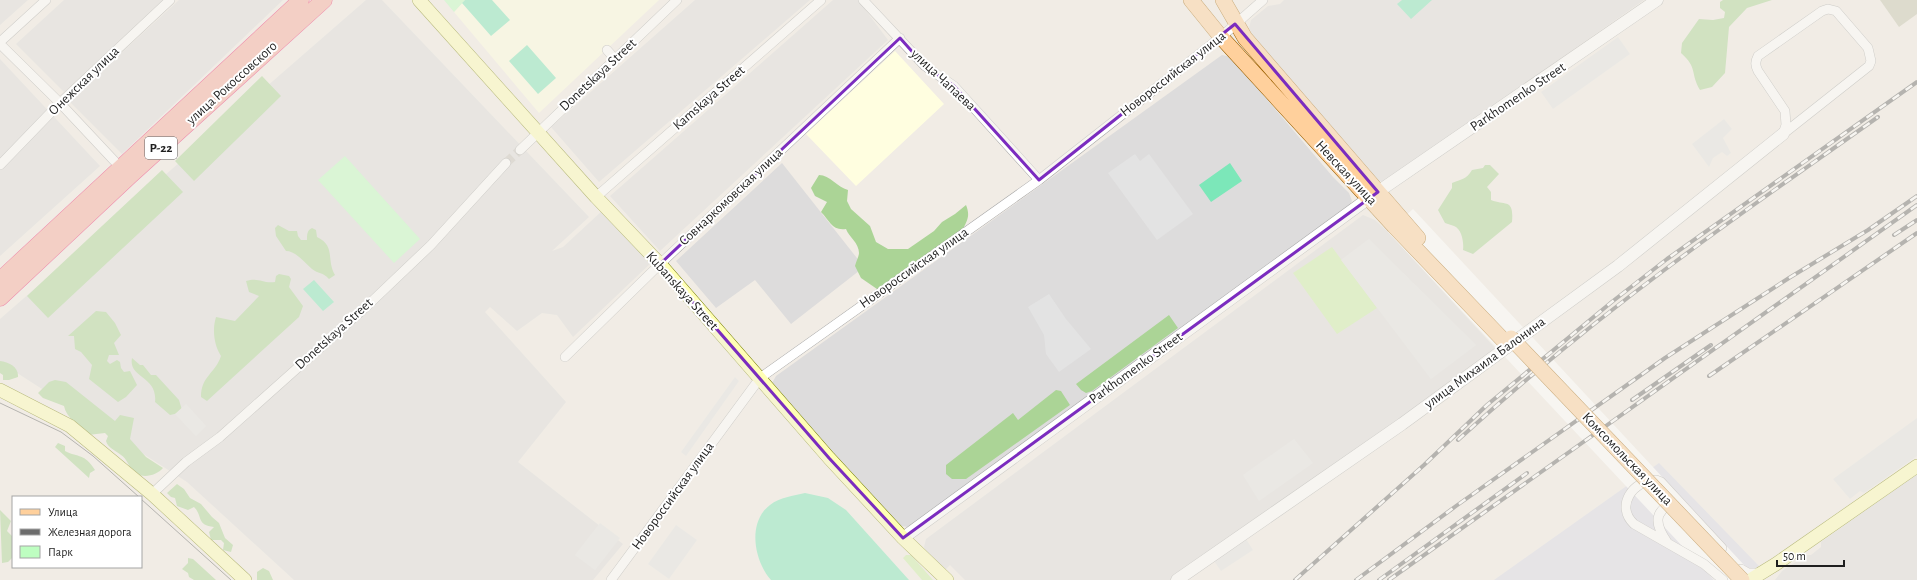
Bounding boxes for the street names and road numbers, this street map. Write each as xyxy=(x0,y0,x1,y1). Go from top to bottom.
street label: Новороссийская улица xyxy=(1118,28,1229,119)
street label: Donetskaya Street xyxy=(557,36,639,114)
street label: улица Рокоссовского xyxy=(183,39,280,128)
street label: Онежская улица xyxy=(46,44,122,118)
street label: улица Чапаева xyxy=(907,46,979,114)
street label: Parkhomenko Street xyxy=(1468,60,1569,134)
street label: Kamskaya Street xyxy=(670,63,748,133)
road number: Р-22 xyxy=(145,137,177,159)
street label: Невская улица xyxy=(1313,138,1380,208)
street label: Совнаркомовская улица xyxy=(676,145,786,249)
street label: Новороссийская улица xyxy=(857,225,972,311)
street label: Kubanskaya Street xyxy=(643,249,721,333)
street label: Donetskaya Street xyxy=(293,295,376,372)
street label: улица Михаила Балонина xyxy=(1421,314,1548,412)
street label: Parkhomenko Street xyxy=(1087,329,1186,406)
street label: Комсомольская улица xyxy=(1579,410,1675,509)
street label: Новороссийская улица xyxy=(629,439,717,552)

